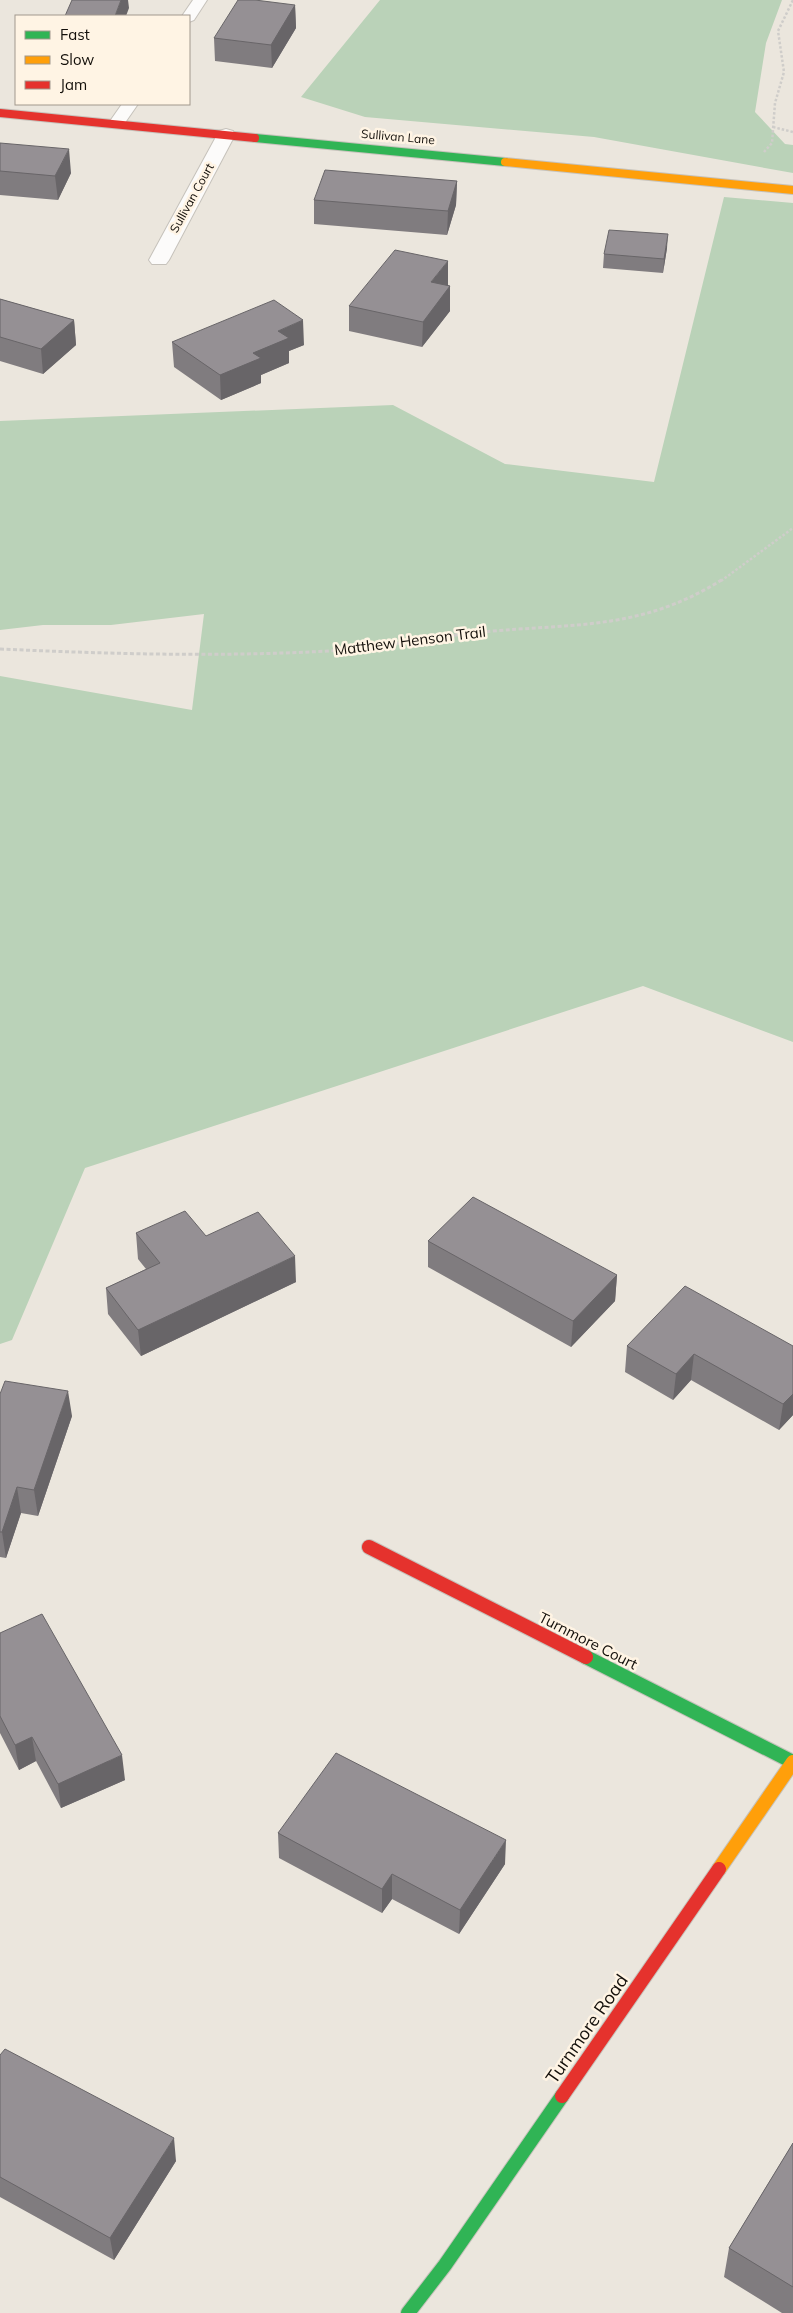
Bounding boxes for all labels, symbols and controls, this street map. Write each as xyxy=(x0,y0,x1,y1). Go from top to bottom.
legend xyxy=(15,15,190,105)
text: Fast xyxy=(60,25,90,44)
text: Slow xyxy=(60,50,94,69)
text: Jam xyxy=(60,75,87,94)
street label: Sullivan Lane xyxy=(361,126,436,147)
street label: Sullivan Court xyxy=(166,160,217,235)
street label: Matthew Henson Trail xyxy=(333,622,487,659)
street label: Turnmore Court xyxy=(536,1608,641,1674)
street label: Turnmore Road xyxy=(540,1970,633,2088)

